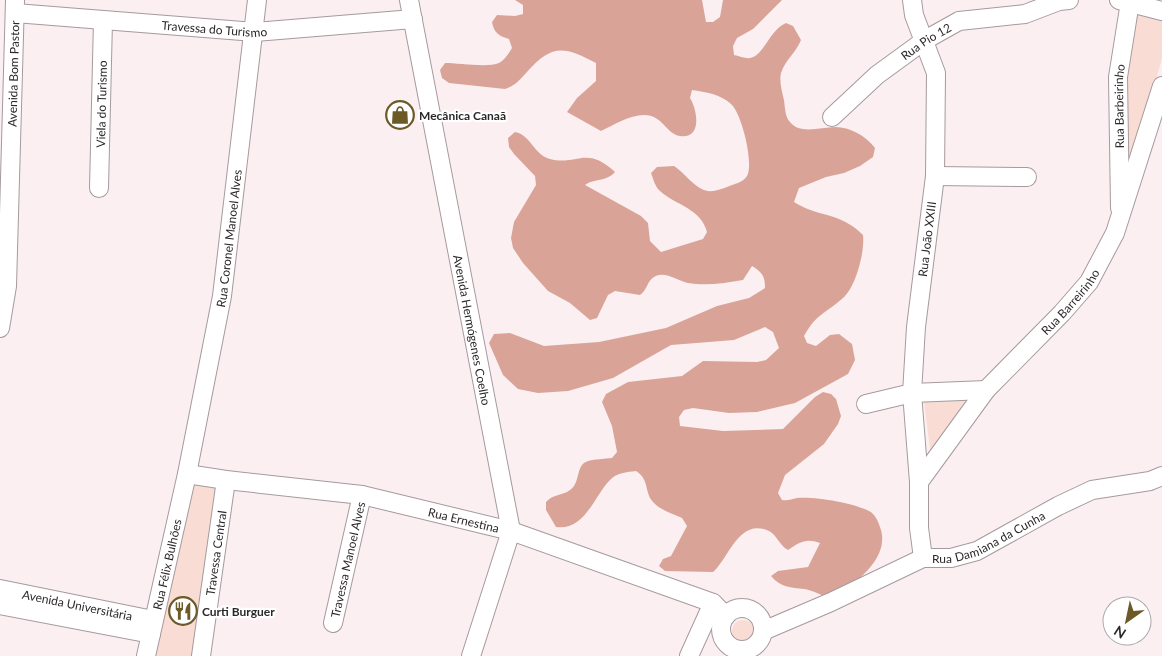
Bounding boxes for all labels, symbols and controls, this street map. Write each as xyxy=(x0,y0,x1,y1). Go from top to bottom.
street label: Travessa do Turismo xyxy=(161,17,268,40)
street label: Avenida Bom Pastor xyxy=(4,20,22,127)
street label: Rua Pio 12 xyxy=(898,20,954,63)
street label: Viela do Turismo xyxy=(92,60,110,148)
street label: Rua Barbeirinho xyxy=(1111,63,1128,148)
shop icon: Mecânica Canaã xyxy=(385,100,415,130)
place label: Mecânica Canaã xyxy=(419,108,506,123)
street label: Rua Coronel Manoel Alves xyxy=(212,169,244,308)
street label: Rua João XXIII xyxy=(915,200,939,278)
street label: Avenida Hermógenes Coelho xyxy=(451,253,494,407)
street label: Rua Barreirinho xyxy=(1038,266,1102,337)
street label: Travessa Manoel Alves xyxy=(327,500,368,619)
street label: Rua Ernestina xyxy=(427,504,501,535)
street label: Rua Damiana da Cunha xyxy=(932,507,1047,566)
street label: Travessa Central xyxy=(202,509,229,597)
street label: Rua Félix Bulhões xyxy=(149,517,184,611)
street label: Avenida Universitária xyxy=(21,586,134,623)
restaurant icon: Curti Burguer xyxy=(168,596,198,626)
north arrow xyxy=(1102,596,1152,646)
place label: Curti Burguer xyxy=(202,604,275,619)
text: N xyxy=(1110,622,1129,642)

